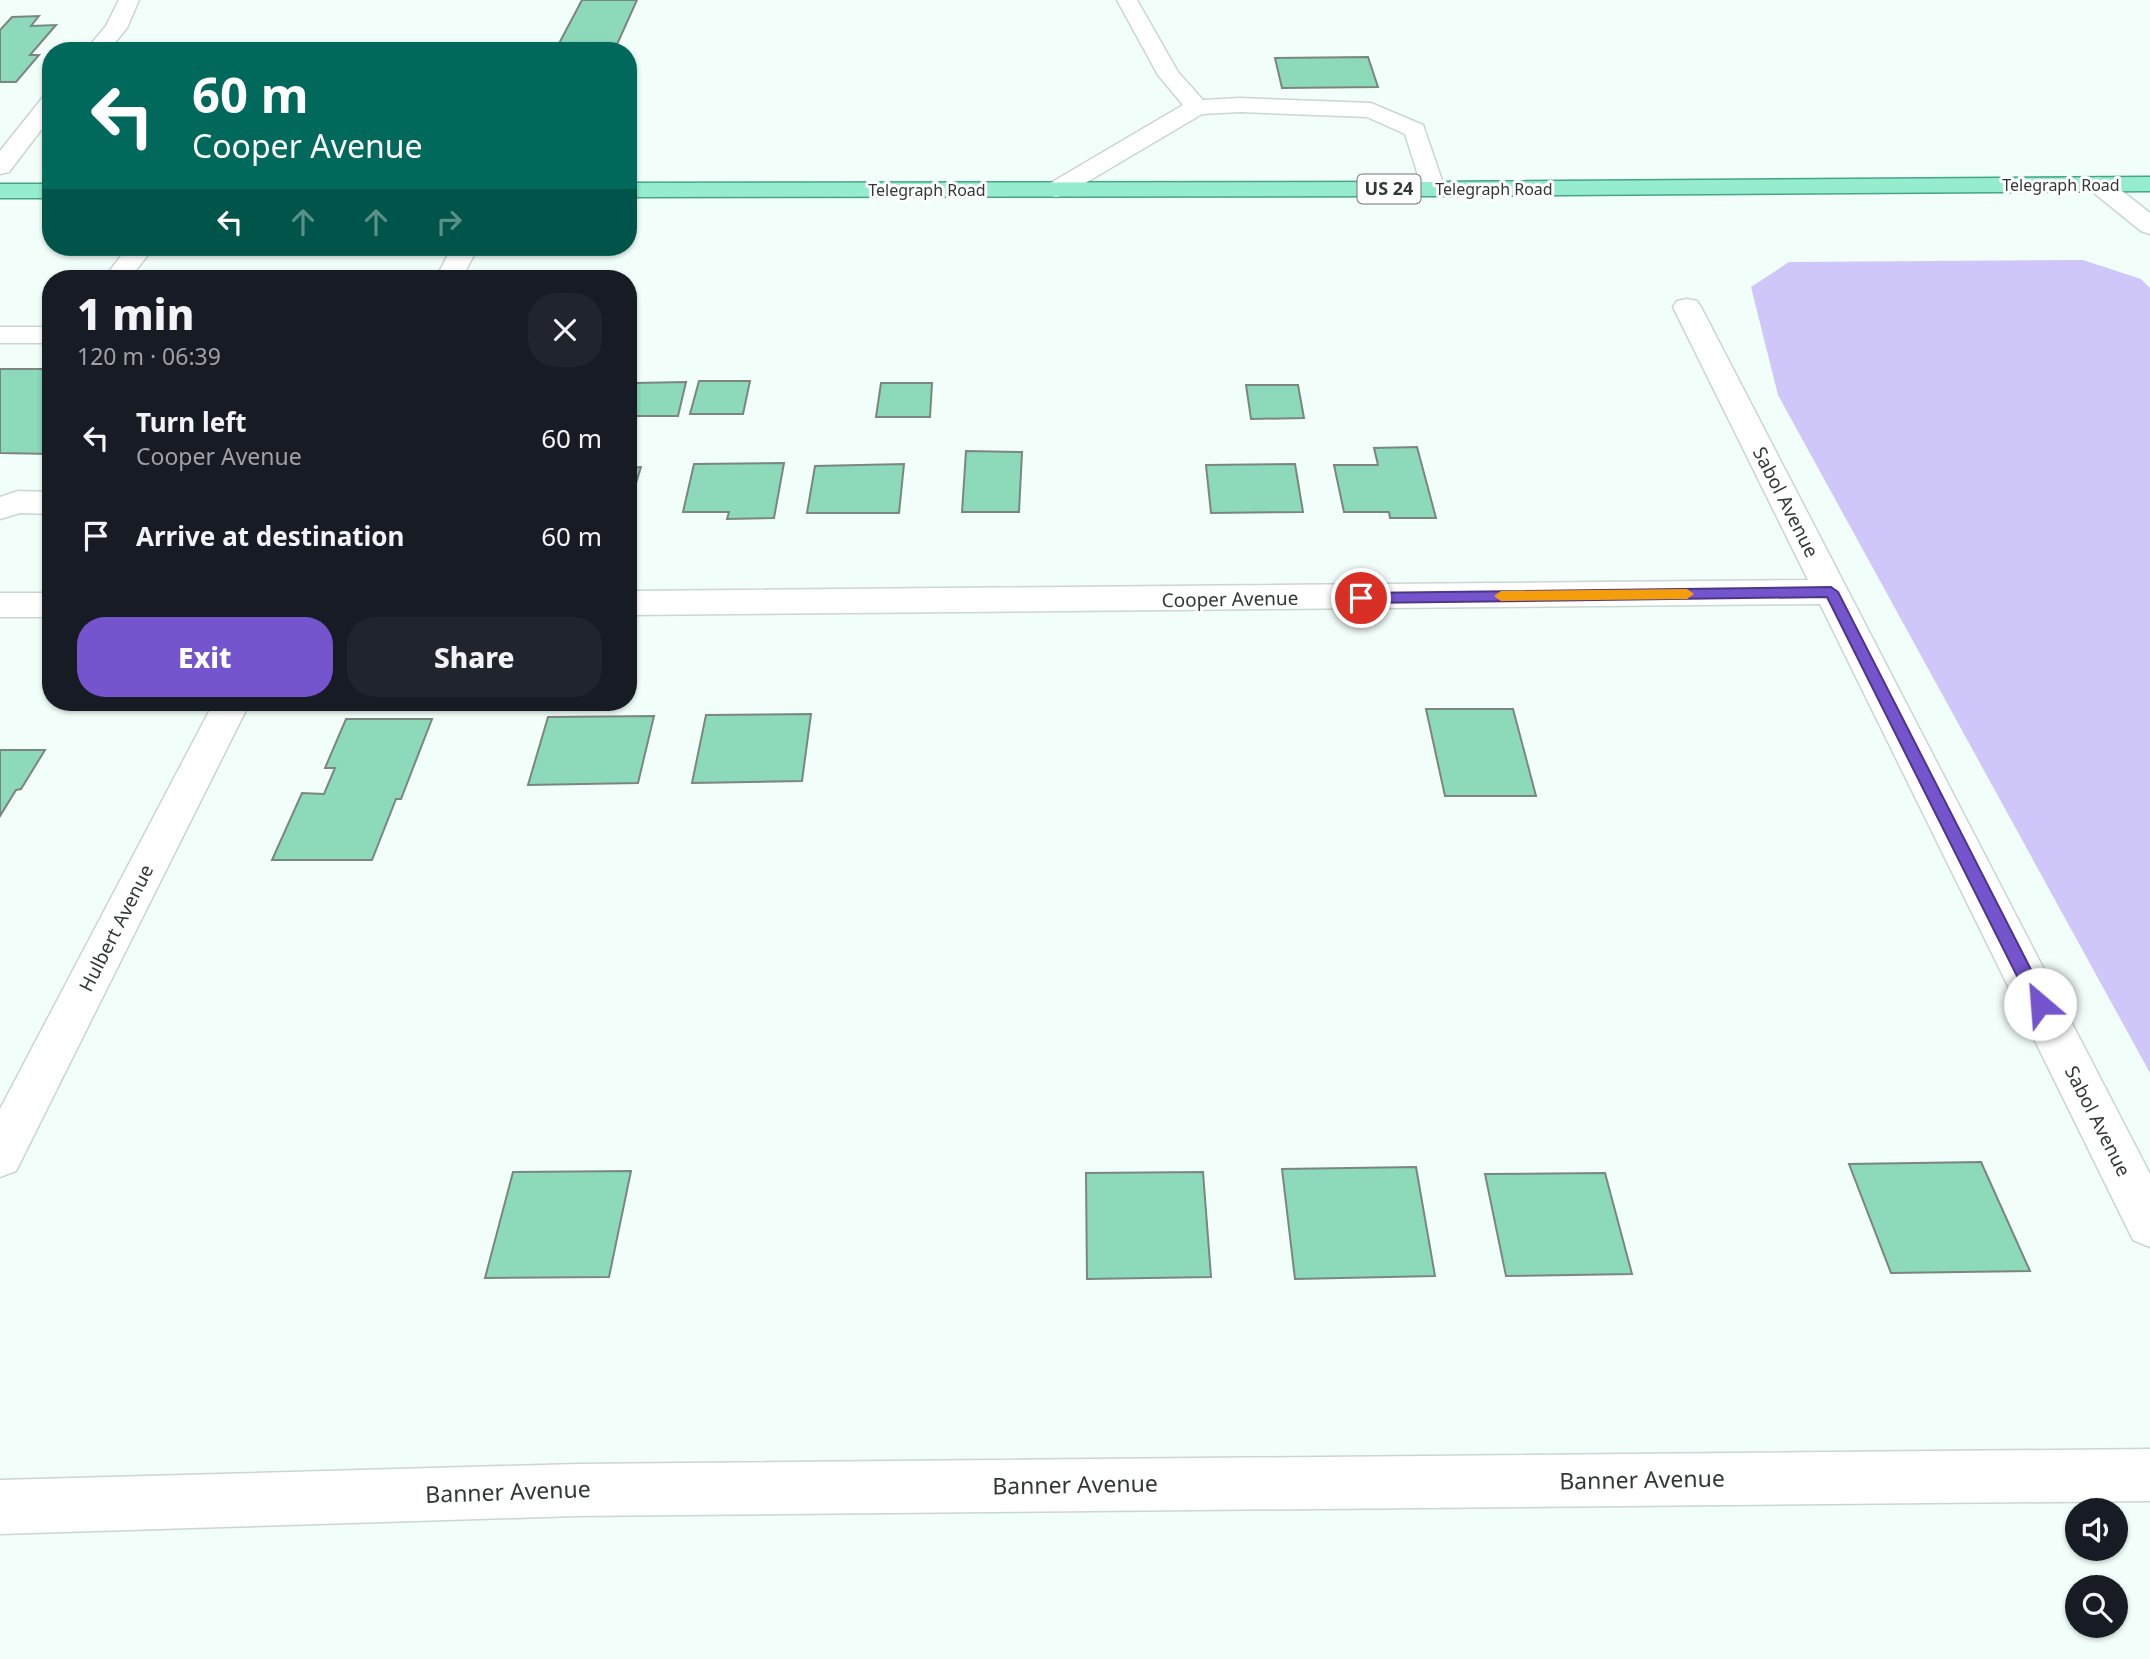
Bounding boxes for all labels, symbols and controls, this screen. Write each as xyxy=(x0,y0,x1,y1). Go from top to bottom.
text: 60 m xyxy=(192,61,309,127)
icon: left xyxy=(77,70,168,161)
text: Cooper Avenue xyxy=(192,124,423,167)
road number: US 24 xyxy=(1358,174,1420,204)
street label: Telegraph Road xyxy=(2002,174,2120,196)
street label: Telegraph Road xyxy=(1435,178,1553,200)
street label: Telegraph Road xyxy=(868,179,986,201)
icon: left xyxy=(211,203,249,241)
icon: ahead xyxy=(284,203,322,241)
icon: ahead xyxy=(357,203,395,241)
icon: right xyxy=(430,203,468,241)
text: 1 min xyxy=(77,285,194,342)
button: close xyxy=(528,293,602,367)
text: 120 m · 06:39 xyxy=(77,340,221,372)
text: Turn left xyxy=(136,404,247,440)
icon: left xyxy=(77,419,115,457)
text: 60 m xyxy=(541,420,602,456)
text: Cooper Avenue xyxy=(136,440,302,472)
street label: Sabol Avenue xyxy=(1747,442,1825,562)
icon: arrive xyxy=(77,517,115,555)
text: Arrive at destination xyxy=(136,518,405,554)
text: 60 m xyxy=(541,518,602,554)
pin xyxy=(1331,568,1391,628)
icon: arrive xyxy=(1342,579,1380,617)
street label: Cooper Avenue xyxy=(1161,585,1299,613)
button: Exit xyxy=(77,617,333,697)
button: Share xyxy=(347,617,602,697)
street label: Hulbert Avenue xyxy=(73,860,159,996)
position arrow xyxy=(2003,967,2077,1041)
street label: Sabol Avenue xyxy=(2059,1061,2137,1181)
street label: Banner Avenue xyxy=(1559,1462,1725,1496)
street label: Banner Avenue xyxy=(992,1467,1158,1501)
street label: Banner Avenue xyxy=(425,1472,591,1510)
map controls xyxy=(2065,1498,2128,1638)
button: sound xyxy=(2065,1498,2128,1561)
button: search xyxy=(2065,1575,2128,1638)

